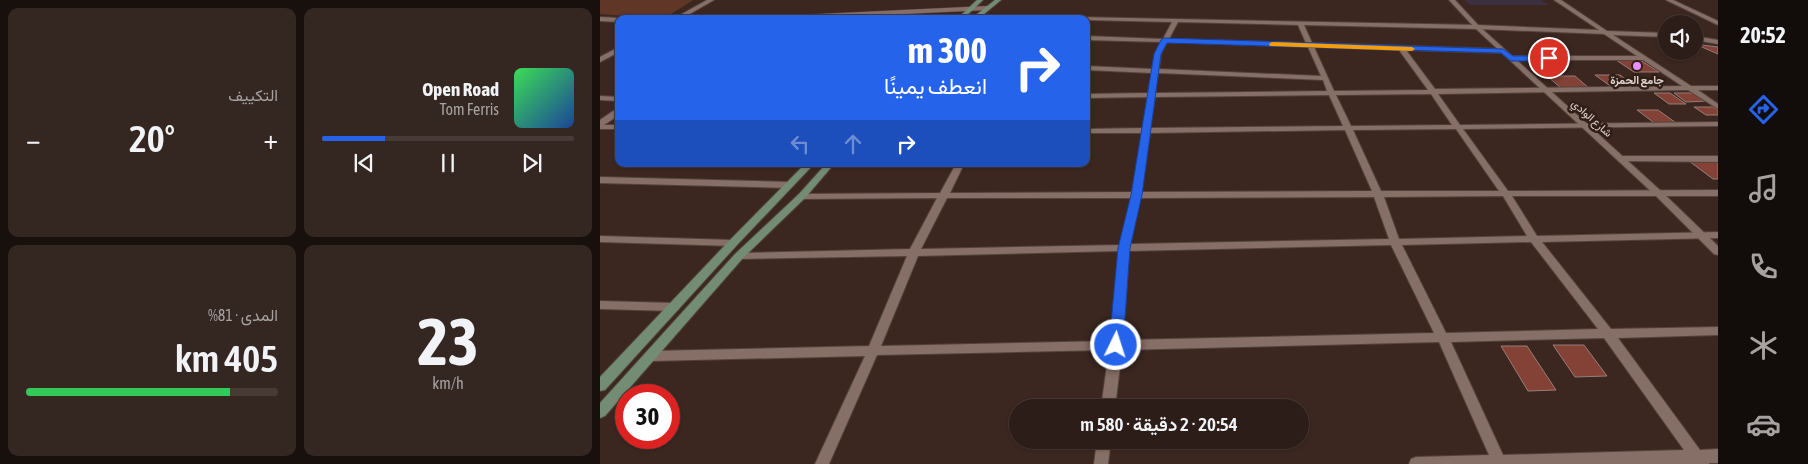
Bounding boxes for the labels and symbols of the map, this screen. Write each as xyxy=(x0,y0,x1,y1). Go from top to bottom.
pin xyxy=(1528,37,1570,79)
marker: جامع الحمزة xyxy=(1631,60,1643,72)
place label: جامع الحمزة xyxy=(1610,74,1664,88)
street label: شارع الوادي xyxy=(1567,97,1615,142)
position arrow xyxy=(1089,318,1141,370)
speed limit sign: 30 xyxy=(615,384,680,449)

